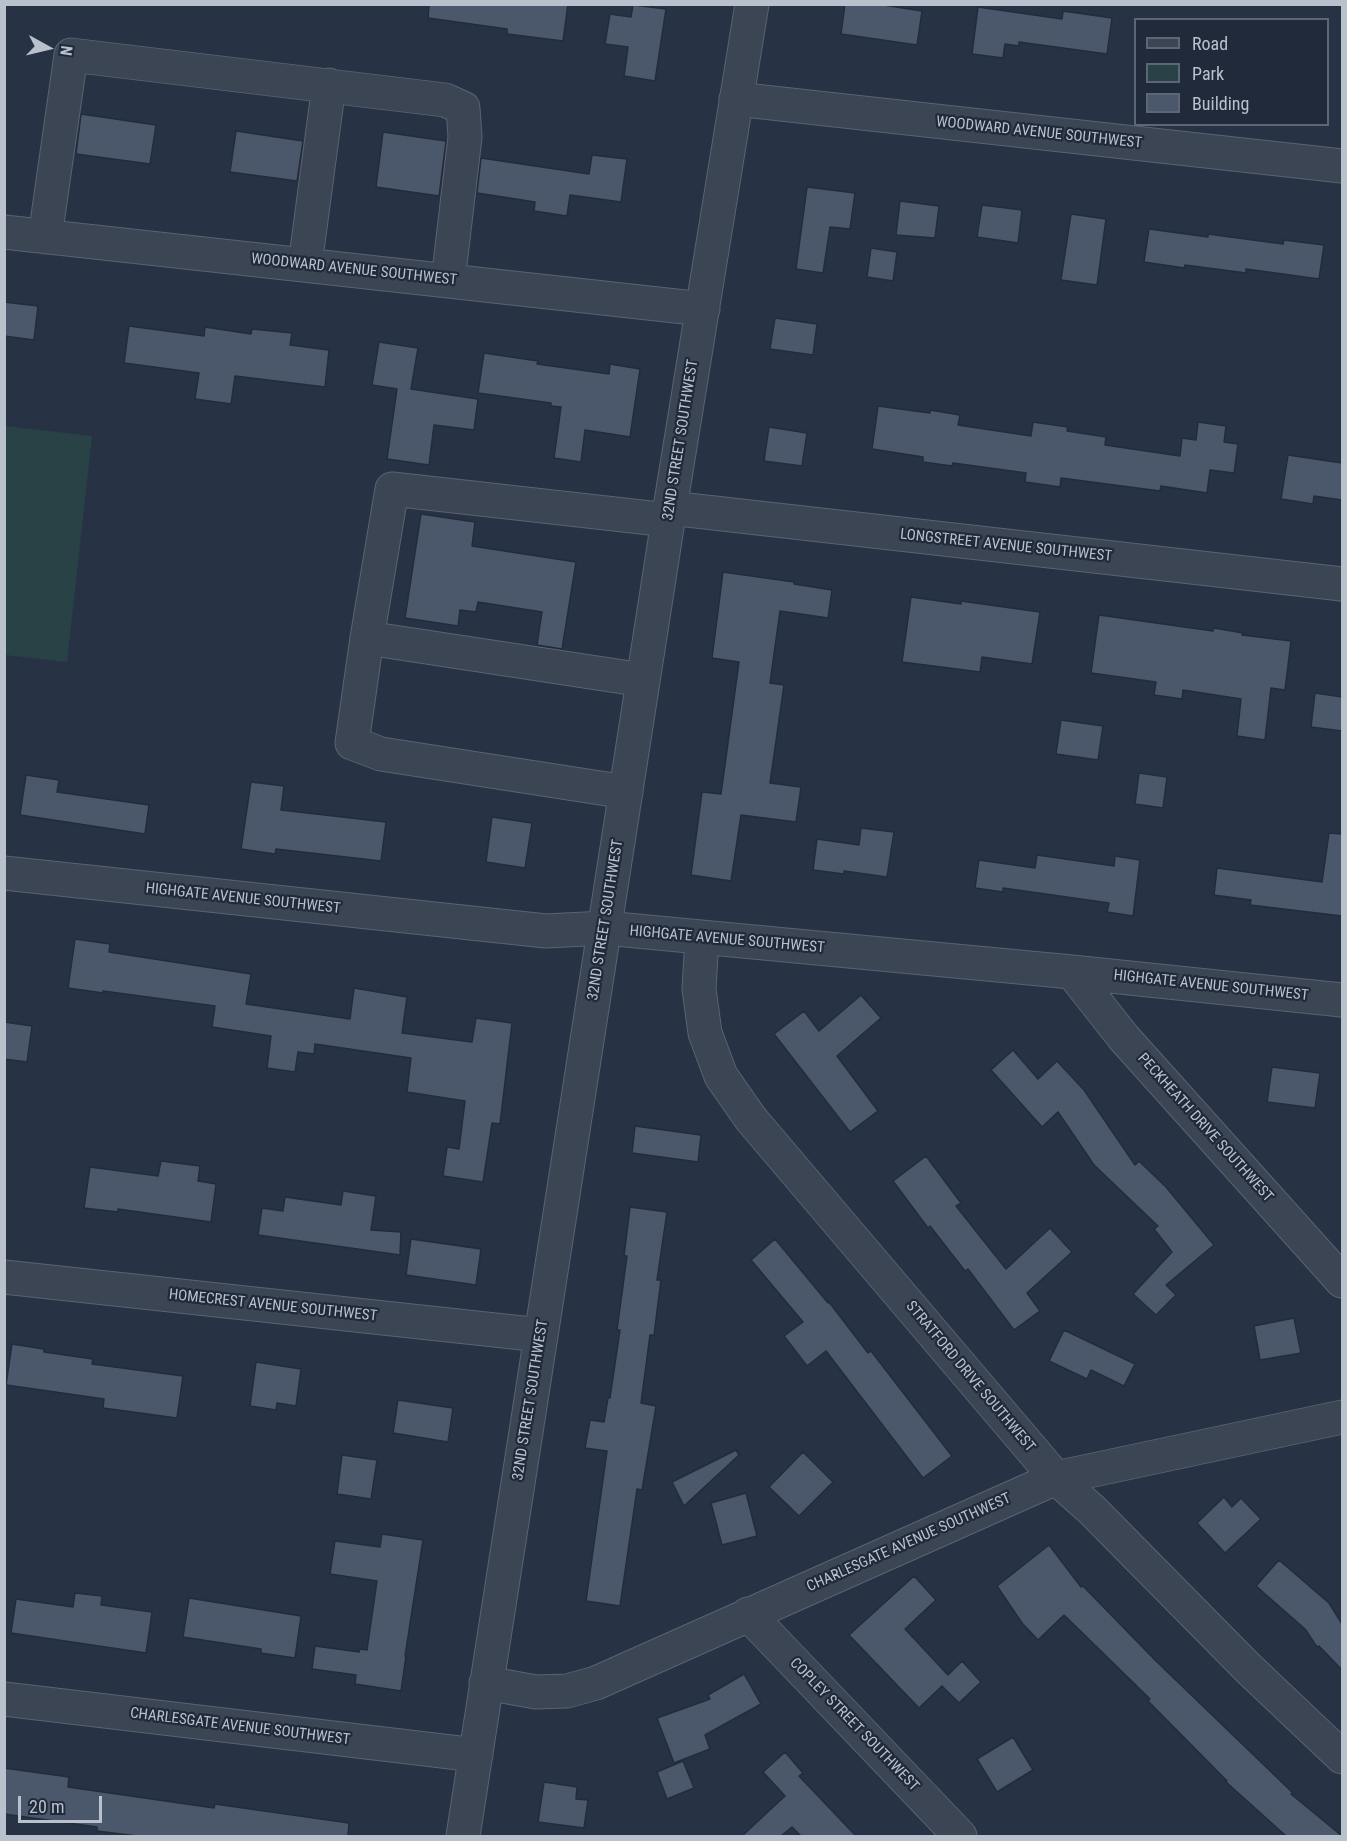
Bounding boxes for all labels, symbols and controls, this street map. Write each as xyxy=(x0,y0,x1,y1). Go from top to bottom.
north arrow xyxy=(18,18,78,78)
legend xyxy=(1134,18,1329,126)
text: Road xyxy=(1192,33,1228,54)
text: N xyxy=(56,44,76,57)
text: Park xyxy=(1192,63,1224,84)
text: Building xyxy=(1192,93,1249,114)
street label: WOODWARD AVENUE SOUTHWEST xyxy=(935,113,1143,153)
street label: WOODWARD AVENUE SOUTHWEST xyxy=(250,250,458,290)
street label: 32ND STREET SOUTHWEST xyxy=(659,358,703,522)
street label: LONGSTREET AVENUE SOUTHWEST xyxy=(899,526,1113,566)
street label: 32ND STREET SOUTHWEST xyxy=(584,838,628,1002)
street label: HIGHGATE AVENUE SOUTHWEST xyxy=(145,880,341,918)
street label: HIGHGATE AVENUE SOUTHWEST xyxy=(629,923,825,957)
street label: HIGHGATE AVENUE SOUTHWEST xyxy=(1113,967,1309,1005)
street label: PECKHEATH DRIVE SOUTHWEST xyxy=(1133,1050,1277,1206)
street label: HOMECREST AVENUE SOUTHWEST xyxy=(168,1286,378,1326)
street label: STRATFORD DRIVE SOUTHWEST xyxy=(902,1298,1038,1456)
street label: 32ND STREET SOUTHWEST xyxy=(509,1318,553,1482)
street label: CHARLESGATE AVENUE SOUTHWEST xyxy=(804,1490,1014,1596)
street label: COPLEY STREET SOUTHWEST xyxy=(786,1655,922,1795)
street label: CHARLESGATE AVENUE SOUTHWEST xyxy=(129,1705,351,1749)
scale bar xyxy=(21,1784,105,1822)
text: 20 m xyxy=(29,1796,64,1817)

